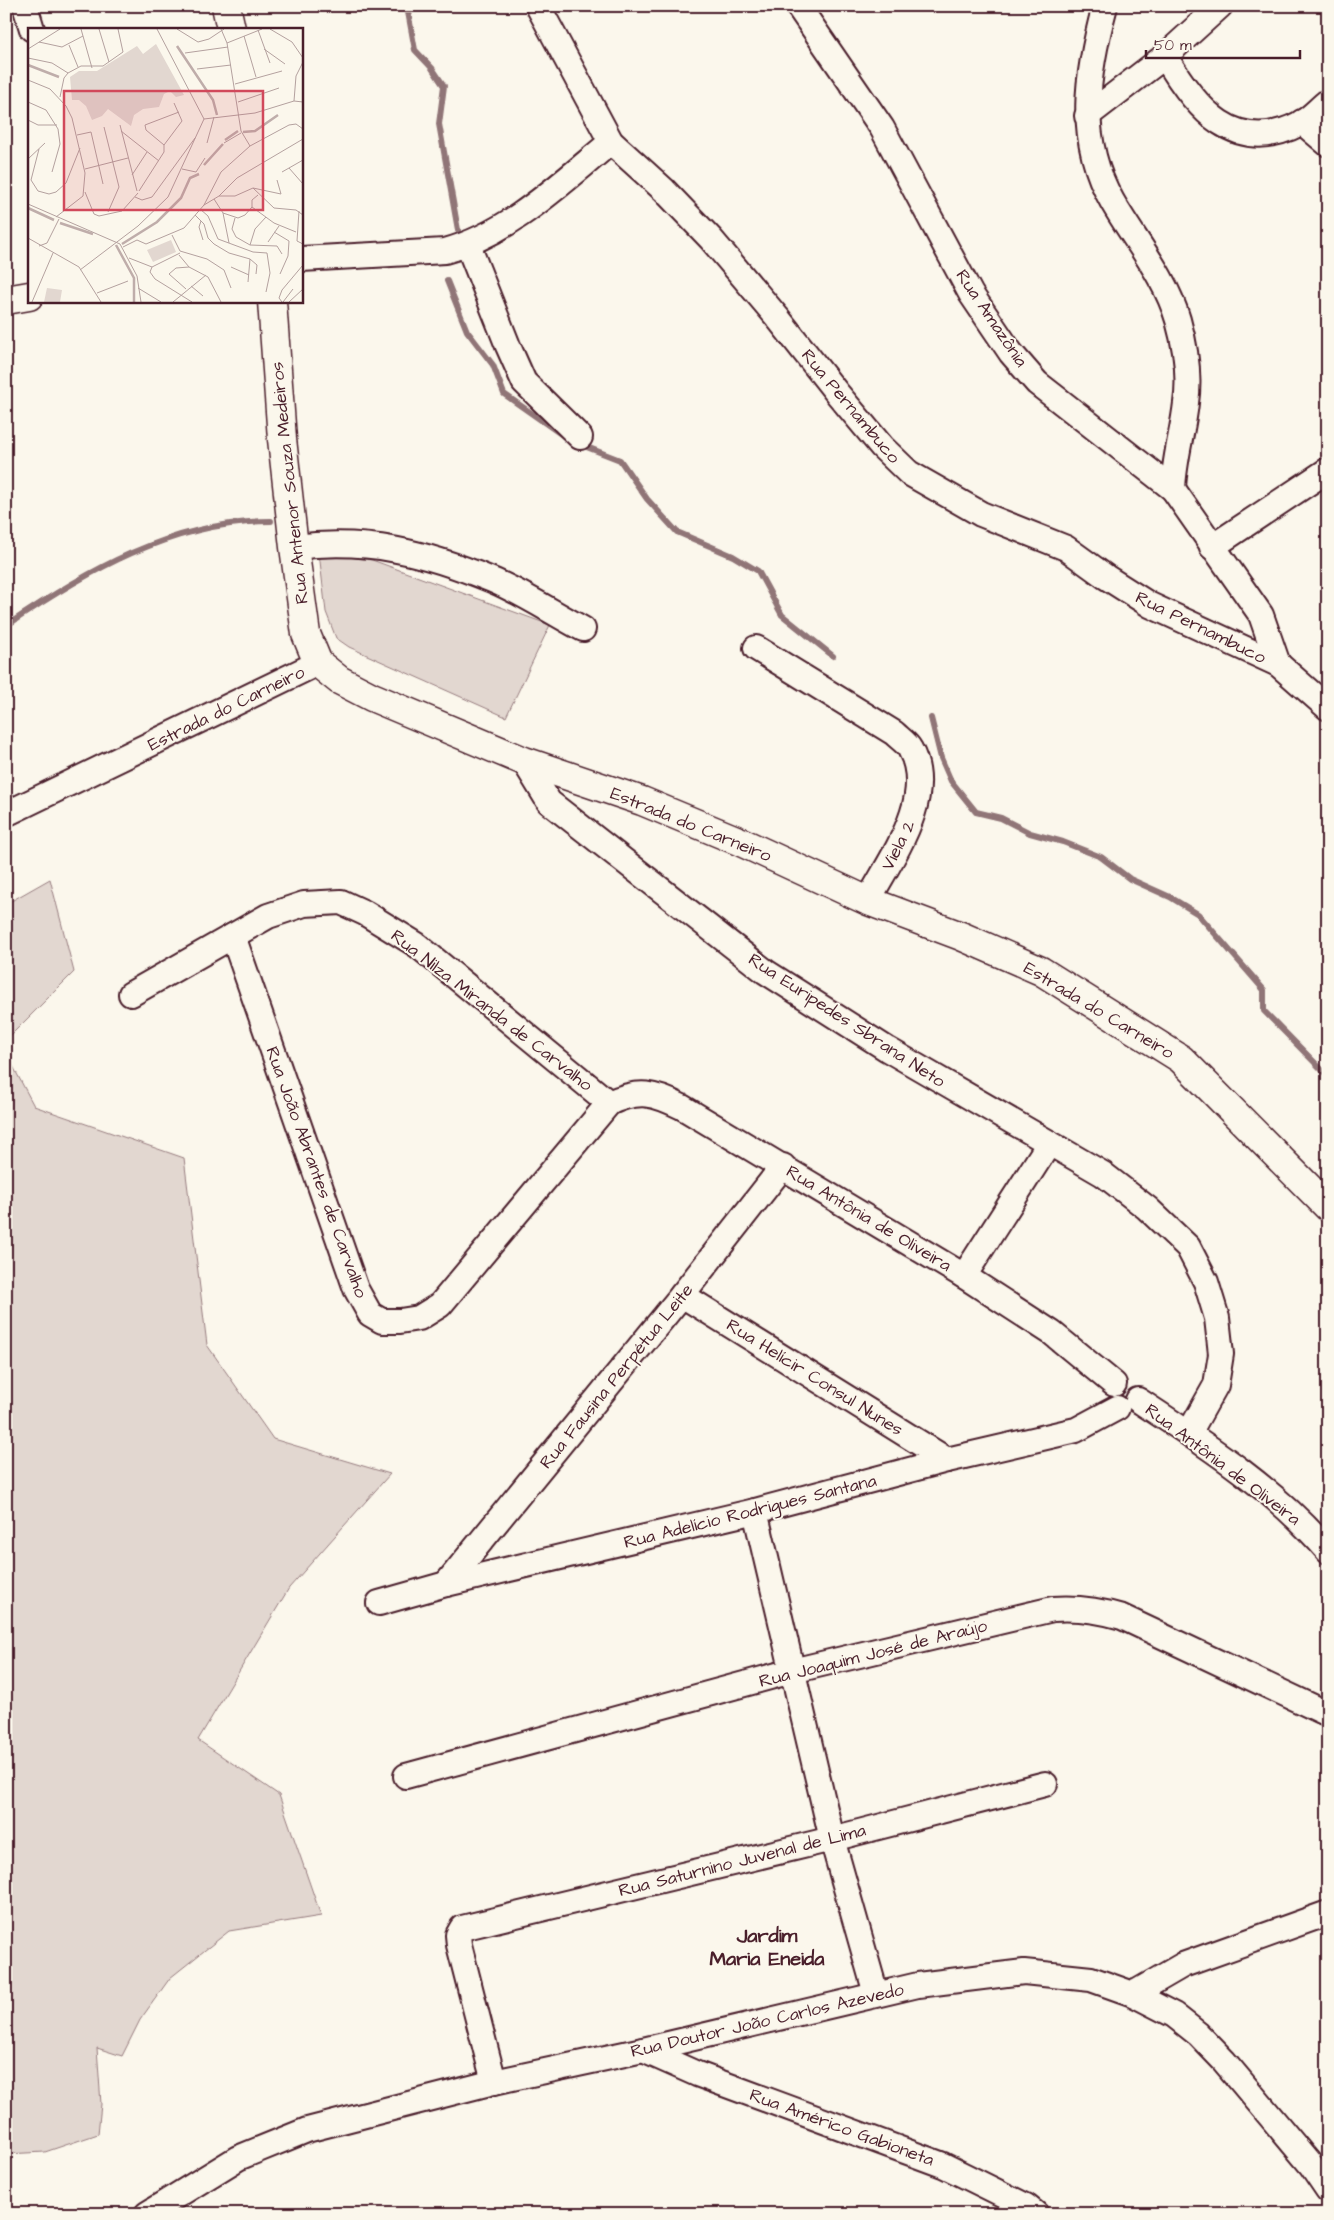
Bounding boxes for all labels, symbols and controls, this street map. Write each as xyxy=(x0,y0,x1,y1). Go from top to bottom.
inset map xyxy=(28,28,302,302)
scale bar xyxy=(1146,28,1300,60)
text: 50 m xyxy=(1154,35,1192,56)
street label: Rua Amazônia xyxy=(950,264,1034,372)
street label: Rua Pernambuco xyxy=(795,344,906,469)
street label: Rua Antenor Souza Medeiros xyxy=(264,360,315,605)
street label: Rua Pernambuco xyxy=(1131,585,1270,670)
street label: Estrada do Carneiro xyxy=(144,660,309,757)
street label: Estrada do Carneiro xyxy=(607,781,775,868)
street label: Viela 2 xyxy=(875,815,922,875)
street label: Rua Nilza Miranda de Carvalho xyxy=(385,924,598,1097)
street label: Rua Euripedes Sbrana Neto xyxy=(743,947,950,1094)
street label: Estrada do Carneiro xyxy=(1019,956,1179,1065)
street label: Rua João Abrantes de Carvalho xyxy=(259,1043,374,1301)
street label: Rua Antônia de Oliveira xyxy=(781,1159,956,1278)
street label: Rua Fausina Perpétua Leite xyxy=(534,1278,699,1474)
street label: Rua Helícir Consul Nunes xyxy=(722,1313,908,1442)
street label: Rua Antônia de Oliveira xyxy=(1140,1398,1306,1531)
street label: Rua Adelício Rodrigues Santana xyxy=(621,1468,879,1556)
street label: Rua Joaquim José de Araújo xyxy=(756,1613,990,1694)
street label: Rua Saturnino Juvenal de Lima xyxy=(616,1818,868,1903)
district label: Jardim Maria Eneida xyxy=(709,1922,825,1973)
street label: Rua Doutor João Carlos Azevedo xyxy=(628,1977,906,2064)
street label: Rua Américo Gabioneta xyxy=(746,2082,938,2173)

